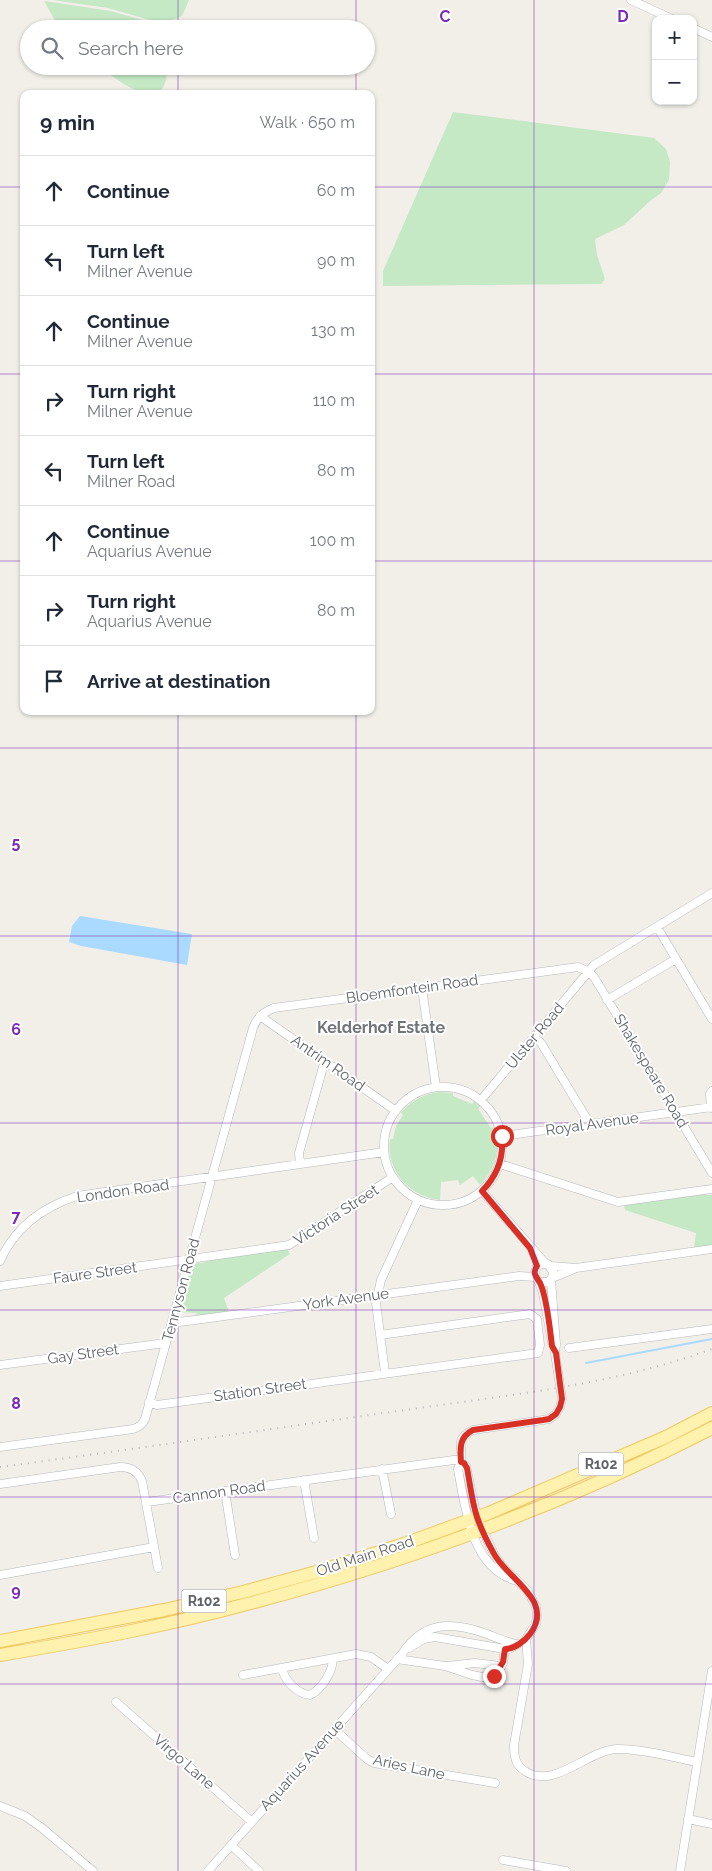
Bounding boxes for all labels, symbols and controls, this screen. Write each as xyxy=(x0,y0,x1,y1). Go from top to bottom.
text: C xyxy=(440,7,451,26)
text: D xyxy=(617,7,629,26)
map controls xyxy=(652,15,697,105)
button: + xyxy=(652,15,697,60)
search box xyxy=(20,20,375,75)
icon: search xyxy=(38,34,66,62)
text: Search here xyxy=(78,37,184,59)
button: − xyxy=(652,60,697,105)
text: 9 min xyxy=(40,110,95,135)
text: Walk · 650 m xyxy=(259,113,355,132)
icon: ahead xyxy=(40,177,68,205)
text: Continue xyxy=(87,180,170,202)
text: 60 m xyxy=(317,181,355,200)
text: Turn left xyxy=(87,240,164,262)
icon: left xyxy=(40,247,68,275)
text: 90 m xyxy=(317,251,355,270)
text: Milner Avenue xyxy=(87,262,193,281)
text: Continue xyxy=(87,310,170,332)
icon: ahead xyxy=(40,317,68,345)
text: 130 m xyxy=(311,321,355,340)
text: Milner Avenue xyxy=(87,332,193,351)
text: Turn right xyxy=(87,380,176,402)
icon: right xyxy=(40,387,68,415)
text: 110 m xyxy=(313,391,355,410)
text: Milner Avenue xyxy=(87,402,193,421)
text: Turn left xyxy=(87,450,164,472)
icon: left xyxy=(40,457,68,485)
text: 80 m xyxy=(317,461,355,480)
text: Milner Road xyxy=(87,472,175,491)
text: Continue xyxy=(87,520,170,542)
icon: ahead xyxy=(40,527,68,555)
text: 100 m xyxy=(310,531,355,550)
text: Aquarius Avenue xyxy=(87,542,212,561)
text: Turn right xyxy=(87,590,176,612)
icon: right xyxy=(40,597,68,625)
text: 80 m xyxy=(317,601,355,620)
text: Aquarius Avenue xyxy=(87,612,212,631)
icon: arrive xyxy=(40,667,68,695)
text: Arrive at destination xyxy=(87,670,271,692)
text: 5 xyxy=(12,833,21,852)
street label: Bloemfontein Road xyxy=(345,971,479,1007)
street label: Ulster Road xyxy=(502,999,568,1073)
street label: Shakespeare Road xyxy=(610,1011,692,1131)
district label: Kelderhof Estate xyxy=(317,1018,445,1037)
text: 6 xyxy=(11,1020,21,1039)
street label: Antrim Road xyxy=(288,1031,368,1095)
street label: Royal Avenue xyxy=(544,1109,640,1139)
route start xyxy=(491,1125,514,1148)
street label: London Road xyxy=(76,1176,170,1206)
street label: Victoria Street xyxy=(290,1181,382,1249)
text: 7 xyxy=(12,1207,21,1226)
street label: Tennyson Road xyxy=(159,1236,203,1344)
street label: Faure Street xyxy=(52,1258,138,1288)
street label: York Avenue xyxy=(302,1284,390,1314)
street label: Gay Street xyxy=(46,1340,120,1368)
street label: Station Street xyxy=(212,1375,308,1405)
text: 8 xyxy=(11,1394,21,1413)
road number: R102 xyxy=(578,1452,624,1476)
street label: Cannon Road xyxy=(171,1477,267,1507)
street label: Old Main Road xyxy=(314,1532,416,1580)
text: 9 xyxy=(11,1581,21,1600)
road number: R102 xyxy=(182,1590,226,1612)
route end xyxy=(483,1665,506,1688)
street label: Aquarius Avenue xyxy=(256,1715,348,1814)
street label: Virgo Lane xyxy=(150,1731,218,1794)
street label: Aries Lane xyxy=(371,1751,447,1783)

